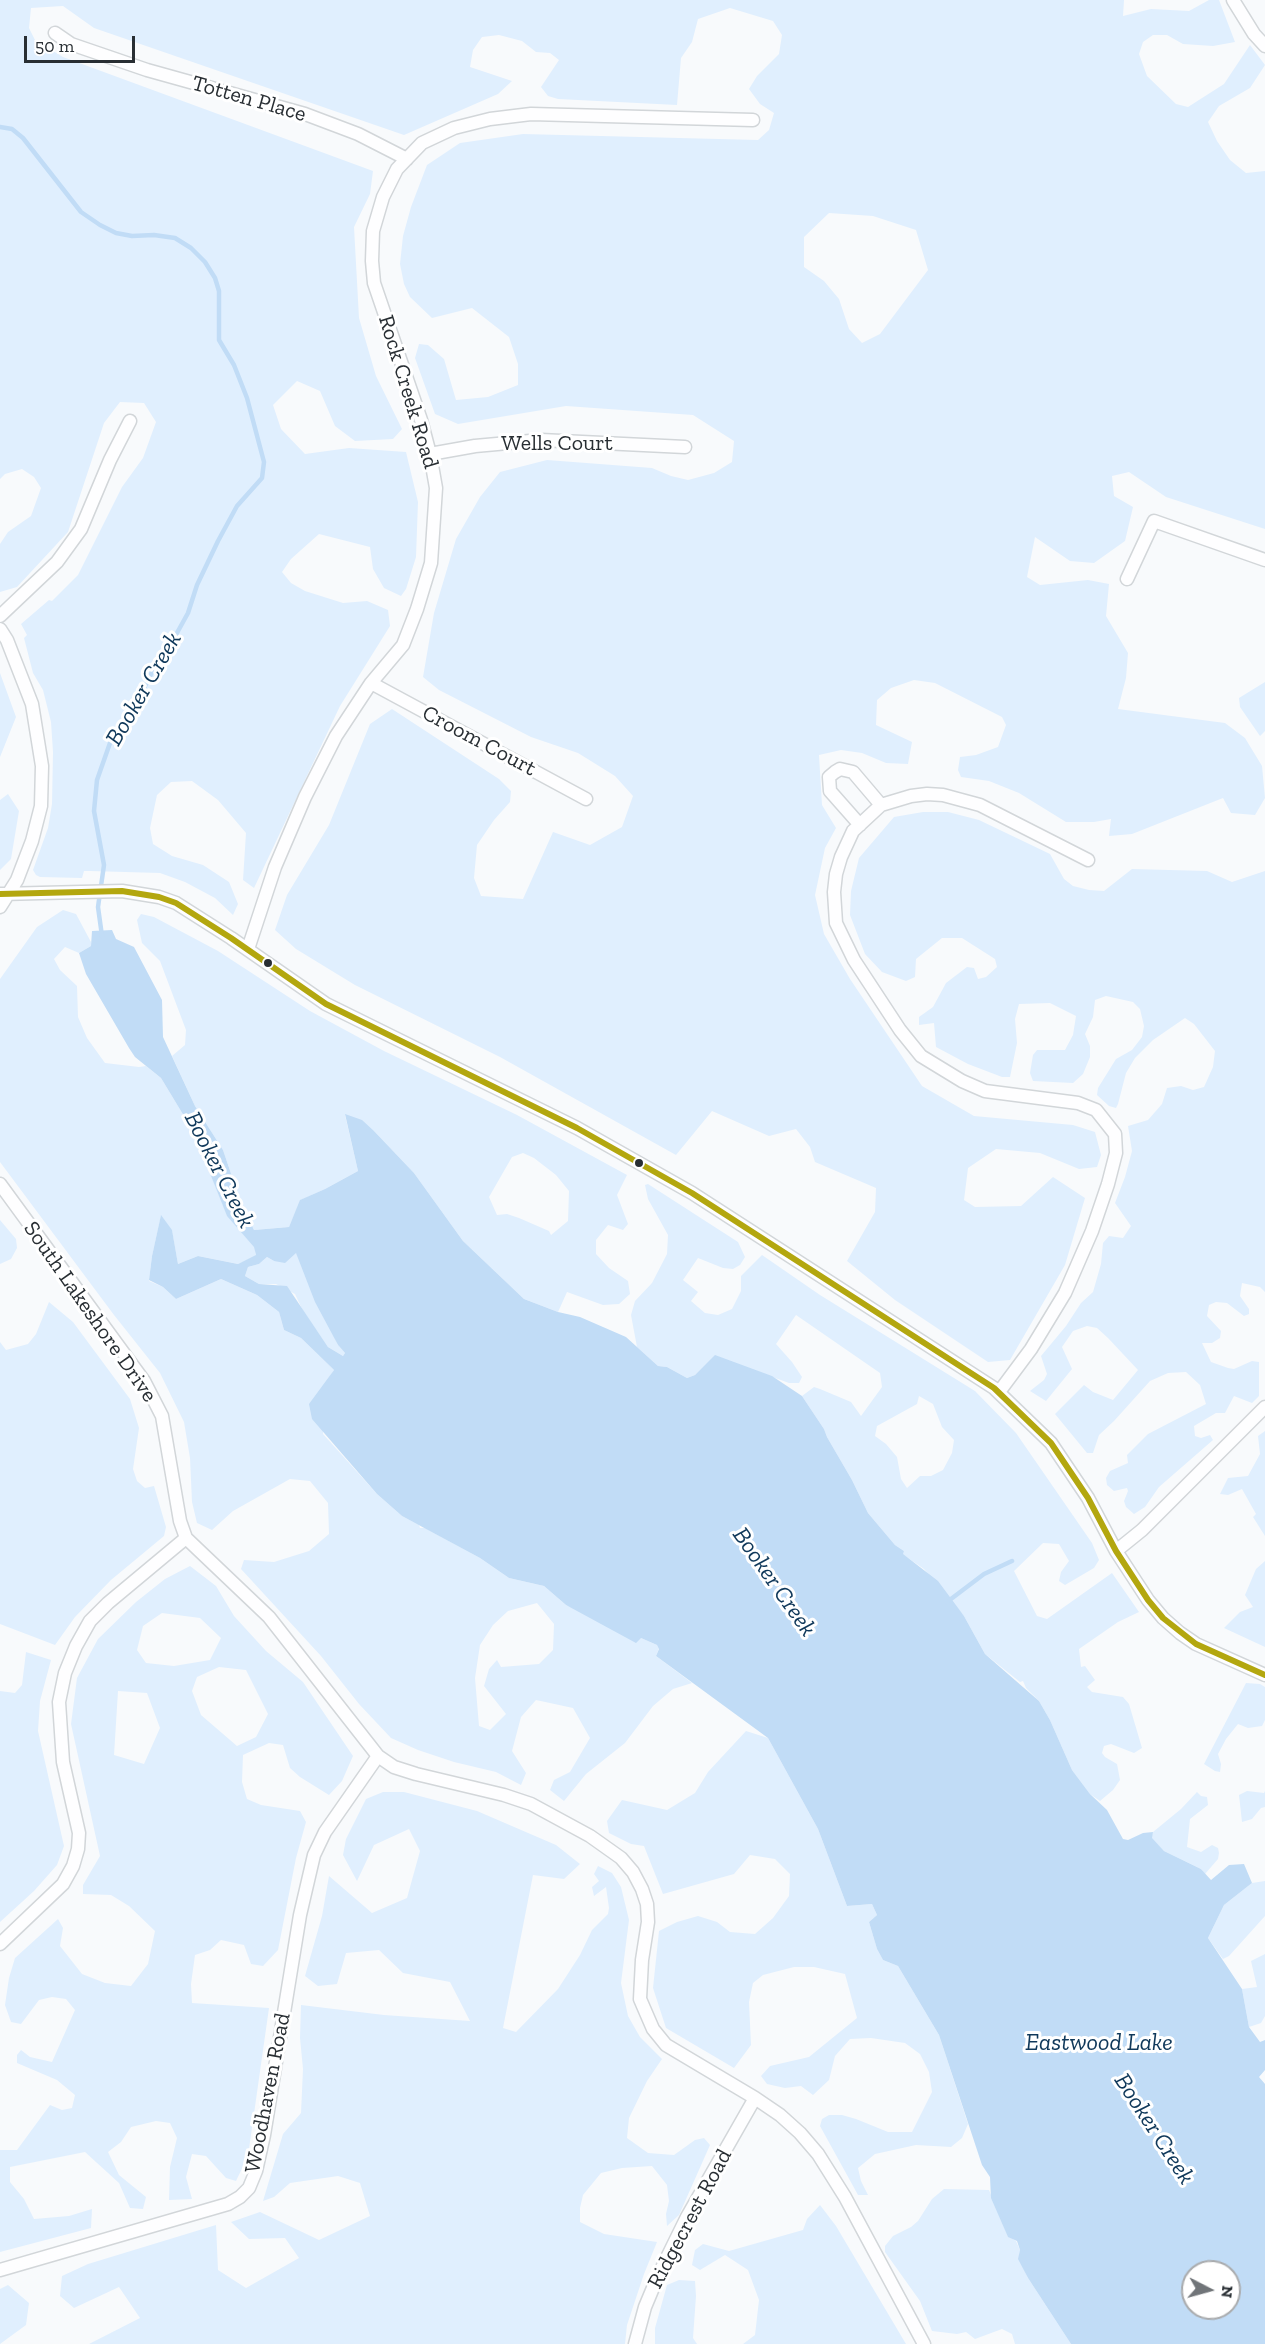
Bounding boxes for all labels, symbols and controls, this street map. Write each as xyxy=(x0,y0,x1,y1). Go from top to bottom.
scale bar xyxy=(27,24,138,62)
text: 50 m xyxy=(35,35,74,57)
street label: Totten Place xyxy=(189,70,309,128)
street label: Rock Creek Road xyxy=(372,312,444,472)
street label: Wells Court xyxy=(501,431,613,457)
water label: Booker Creek xyxy=(100,627,188,751)
street label: Croom Court xyxy=(418,700,540,782)
unlabelled marker xyxy=(262,957,274,969)
water label: Booker Creek xyxy=(177,1107,261,1233)
unlabelled marker xyxy=(633,1157,645,1169)
street label: South Lakeshore Drive xyxy=(18,1217,162,1407)
water label: Booker Creek xyxy=(726,1522,822,1642)
street label: Woodhaven Road xyxy=(240,2011,296,2175)
water label: Eastwood Lake xyxy=(1025,2029,1173,2057)
water label: Booker Creek xyxy=(1107,2068,1201,2190)
street label: Ridgecrest Road xyxy=(642,2145,738,2293)
north arrow xyxy=(1181,2260,1241,2320)
text: N xyxy=(1217,2285,1237,2299)

